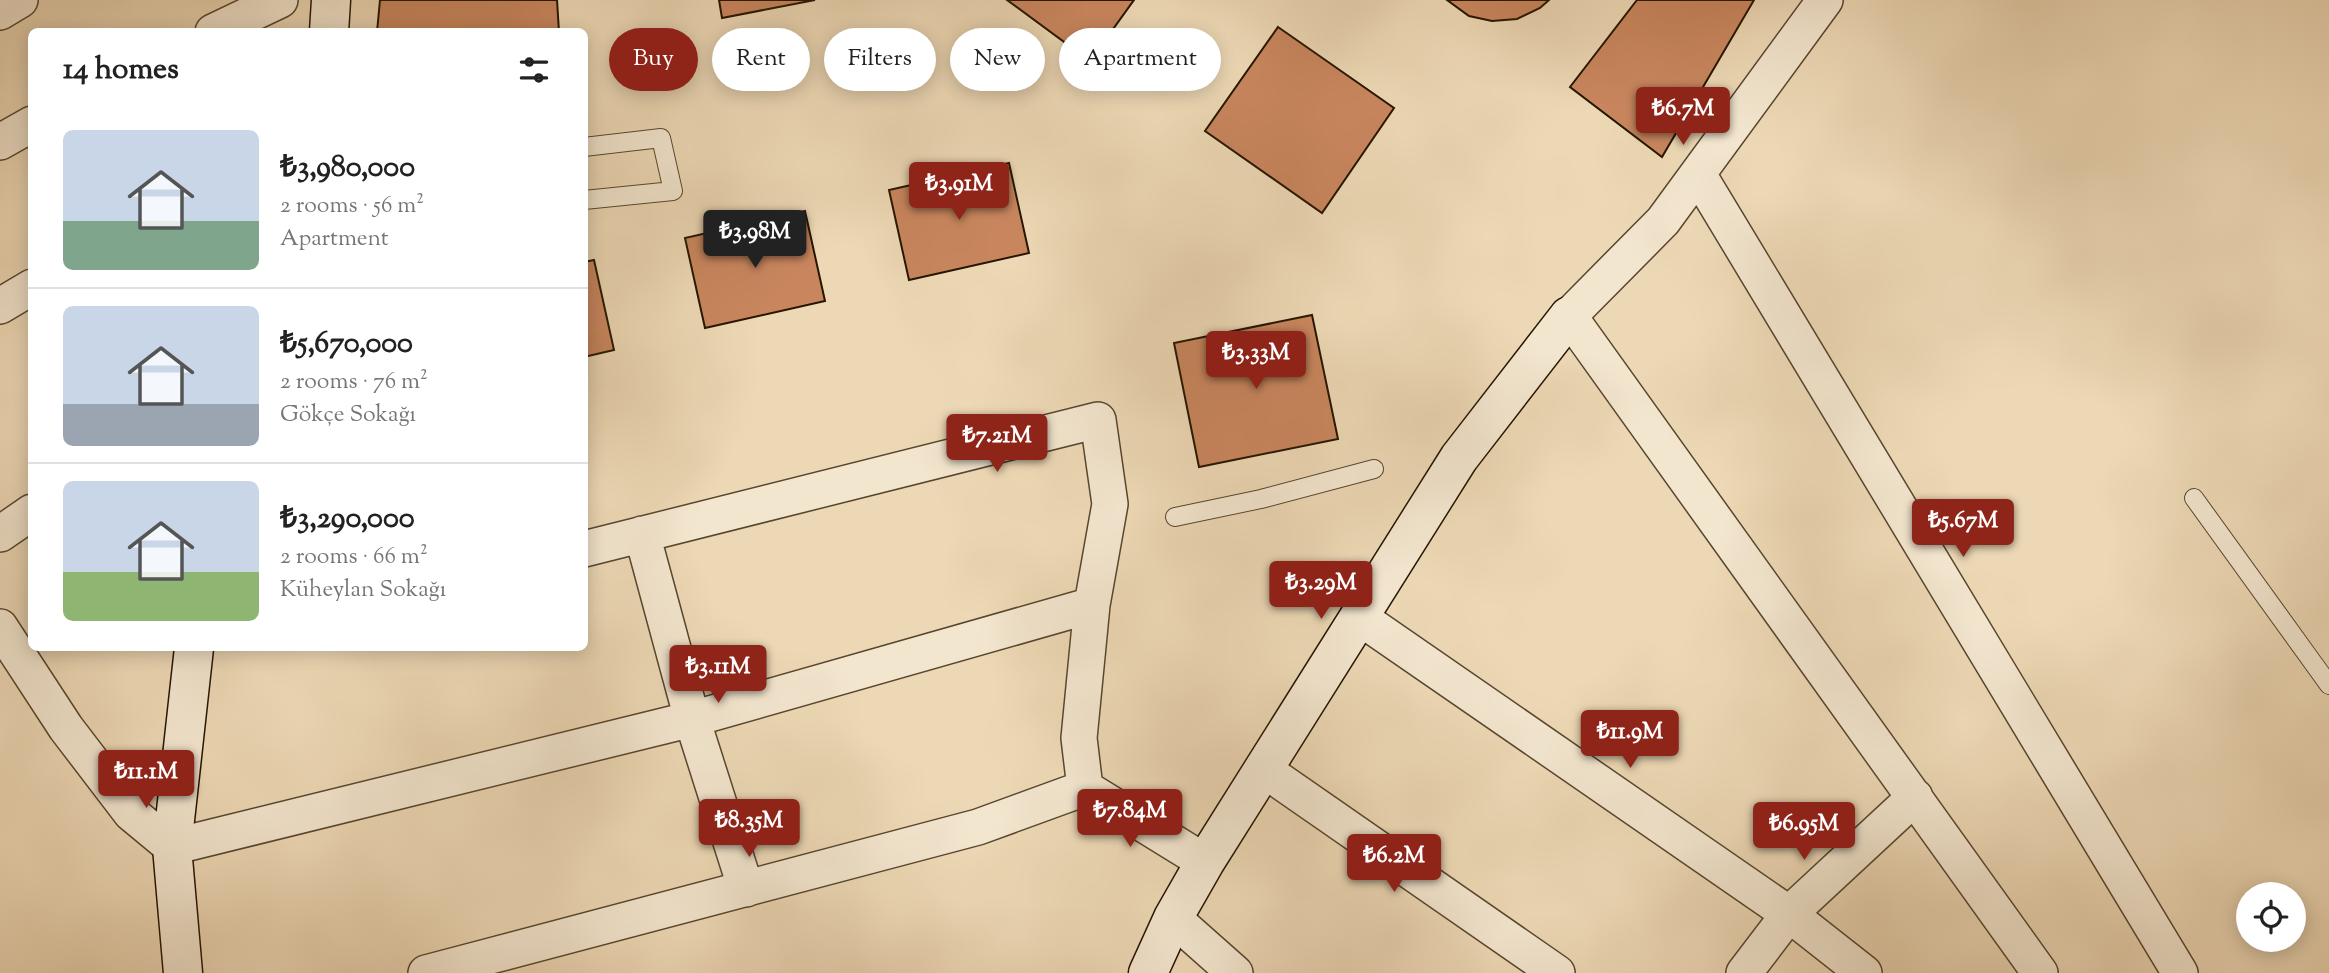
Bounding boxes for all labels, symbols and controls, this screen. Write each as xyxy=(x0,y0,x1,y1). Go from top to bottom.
chip: Buy xyxy=(609,28,698,91)
chip: Rent xyxy=(712,28,810,91)
chip: Filters xyxy=(824,28,936,91)
chip: New xyxy=(950,28,1045,91)
chip: Apartment xyxy=(1059,28,1221,91)
text: 14 homes xyxy=(63,49,179,92)
icon: filters xyxy=(515,51,553,89)
pin: ₺6.7M xyxy=(1634,88,1732,147)
text: ₺6.7M xyxy=(1652,93,1714,126)
text: ₺3,980,000 xyxy=(280,147,415,190)
icon: home xyxy=(119,158,203,242)
pin: ₺3.91M xyxy=(902,162,1016,222)
text: ₺3.91M xyxy=(925,168,993,201)
text: 2 rooms · 56 m² xyxy=(280,190,424,223)
pin: ₺3.98M xyxy=(698,210,812,270)
text: ₺3.98M xyxy=(719,216,791,249)
text: Apartment xyxy=(280,223,389,256)
text: ₺5,670,000 xyxy=(280,323,413,366)
pin: ₺3.33M xyxy=(1199,332,1313,391)
icon: home xyxy=(119,334,203,418)
text: ₺3.33M xyxy=(1222,337,1290,370)
text: 2 rooms · 76 m² xyxy=(280,366,428,399)
text: Gökçe Sokağı xyxy=(280,399,416,432)
pin: ₺7.21M xyxy=(940,414,1054,474)
text: ₺7.21M xyxy=(962,420,1032,453)
text: ₺3,290,000 xyxy=(280,498,415,541)
pin: ₺5.67M xyxy=(1906,500,2020,559)
text: ₺5.67M xyxy=(1928,505,1998,538)
icon: home xyxy=(119,509,203,593)
text: 2 rooms · 66 m² xyxy=(280,541,428,574)
pin: ₺3.29M xyxy=(1264,562,1378,621)
text: ₺3.29M xyxy=(1285,567,1357,600)
text: Küheylan Sokağı xyxy=(280,574,446,607)
pin: ₺3.11M xyxy=(661,646,775,705)
text: ₺3.11M xyxy=(685,651,751,684)
pin: ₺11.9M xyxy=(1573,710,1687,770)
text: ₺11.9M xyxy=(1597,716,1663,749)
pin: ₺11.1M xyxy=(89,750,203,810)
text: ₺11.1M xyxy=(114,756,178,789)
pin: ₺7.84M xyxy=(1073,790,1187,849)
text: ₺7.84M xyxy=(1093,795,1167,828)
pin: ₺8.35M xyxy=(692,800,806,859)
pin: ₺6.95M xyxy=(1747,802,1861,862)
text: ₺8.35M xyxy=(715,805,783,838)
text: ₺6.95M xyxy=(1769,808,1839,841)
pin: ₺6.2M xyxy=(1345,834,1443,894)
text: ₺6.2M xyxy=(1363,840,1425,873)
map controls xyxy=(2236,882,2306,952)
button: locate xyxy=(2236,882,2306,952)

